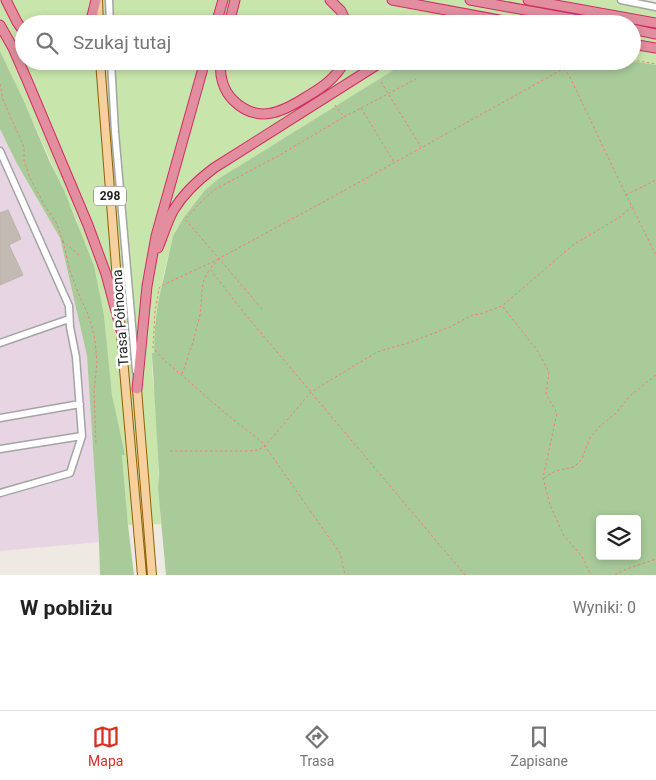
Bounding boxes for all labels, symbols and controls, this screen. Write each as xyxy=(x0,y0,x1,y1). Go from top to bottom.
search box xyxy=(15,15,641,70)
icon: search xyxy=(33,29,61,57)
text: Szukaj tutaj xyxy=(73,31,171,54)
road number: 298 xyxy=(94,187,126,206)
street label: Trasa Północna xyxy=(109,269,131,367)
map controls xyxy=(596,515,641,560)
button: layers xyxy=(596,515,641,560)
text: W pobliżu xyxy=(20,596,113,620)
text: Wyniki: 0 xyxy=(573,598,636,617)
tab: Mapa xyxy=(88,723,123,769)
tab: Trasa xyxy=(300,723,334,769)
tab: Zapisane xyxy=(511,723,568,769)

